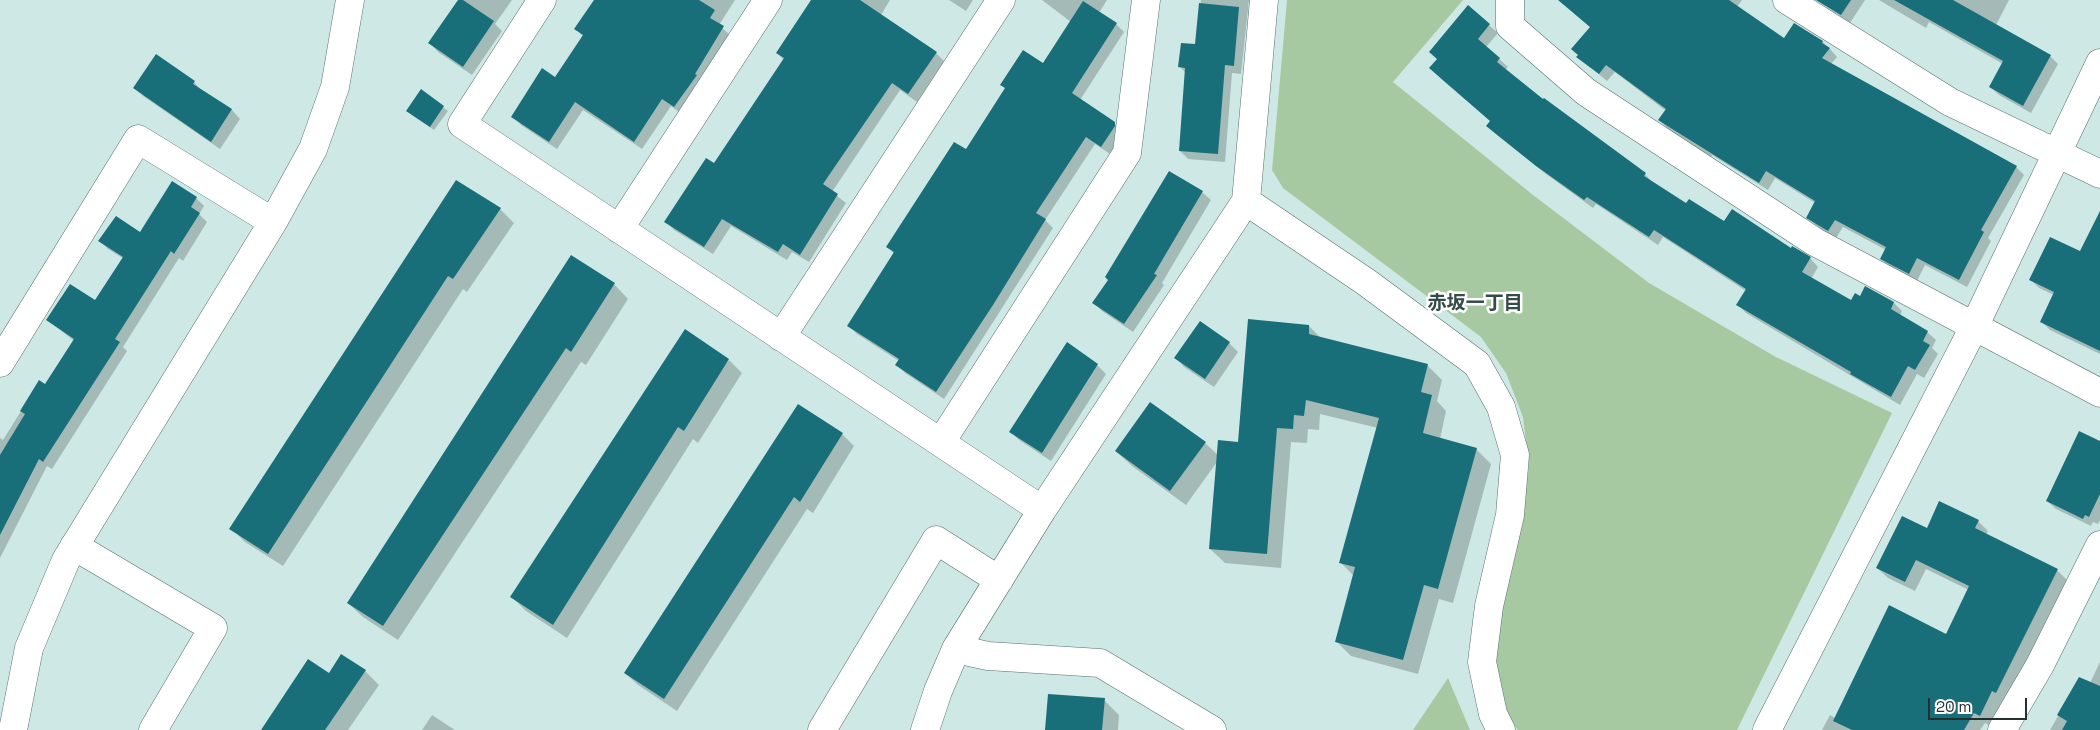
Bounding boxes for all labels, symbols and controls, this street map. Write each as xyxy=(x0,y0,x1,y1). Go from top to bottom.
district label: 赤坂一丁目 xyxy=(1428,293,1522,315)
scale bar xyxy=(1930,688,2029,720)
text: 20 m xyxy=(1936,697,1971,716)

